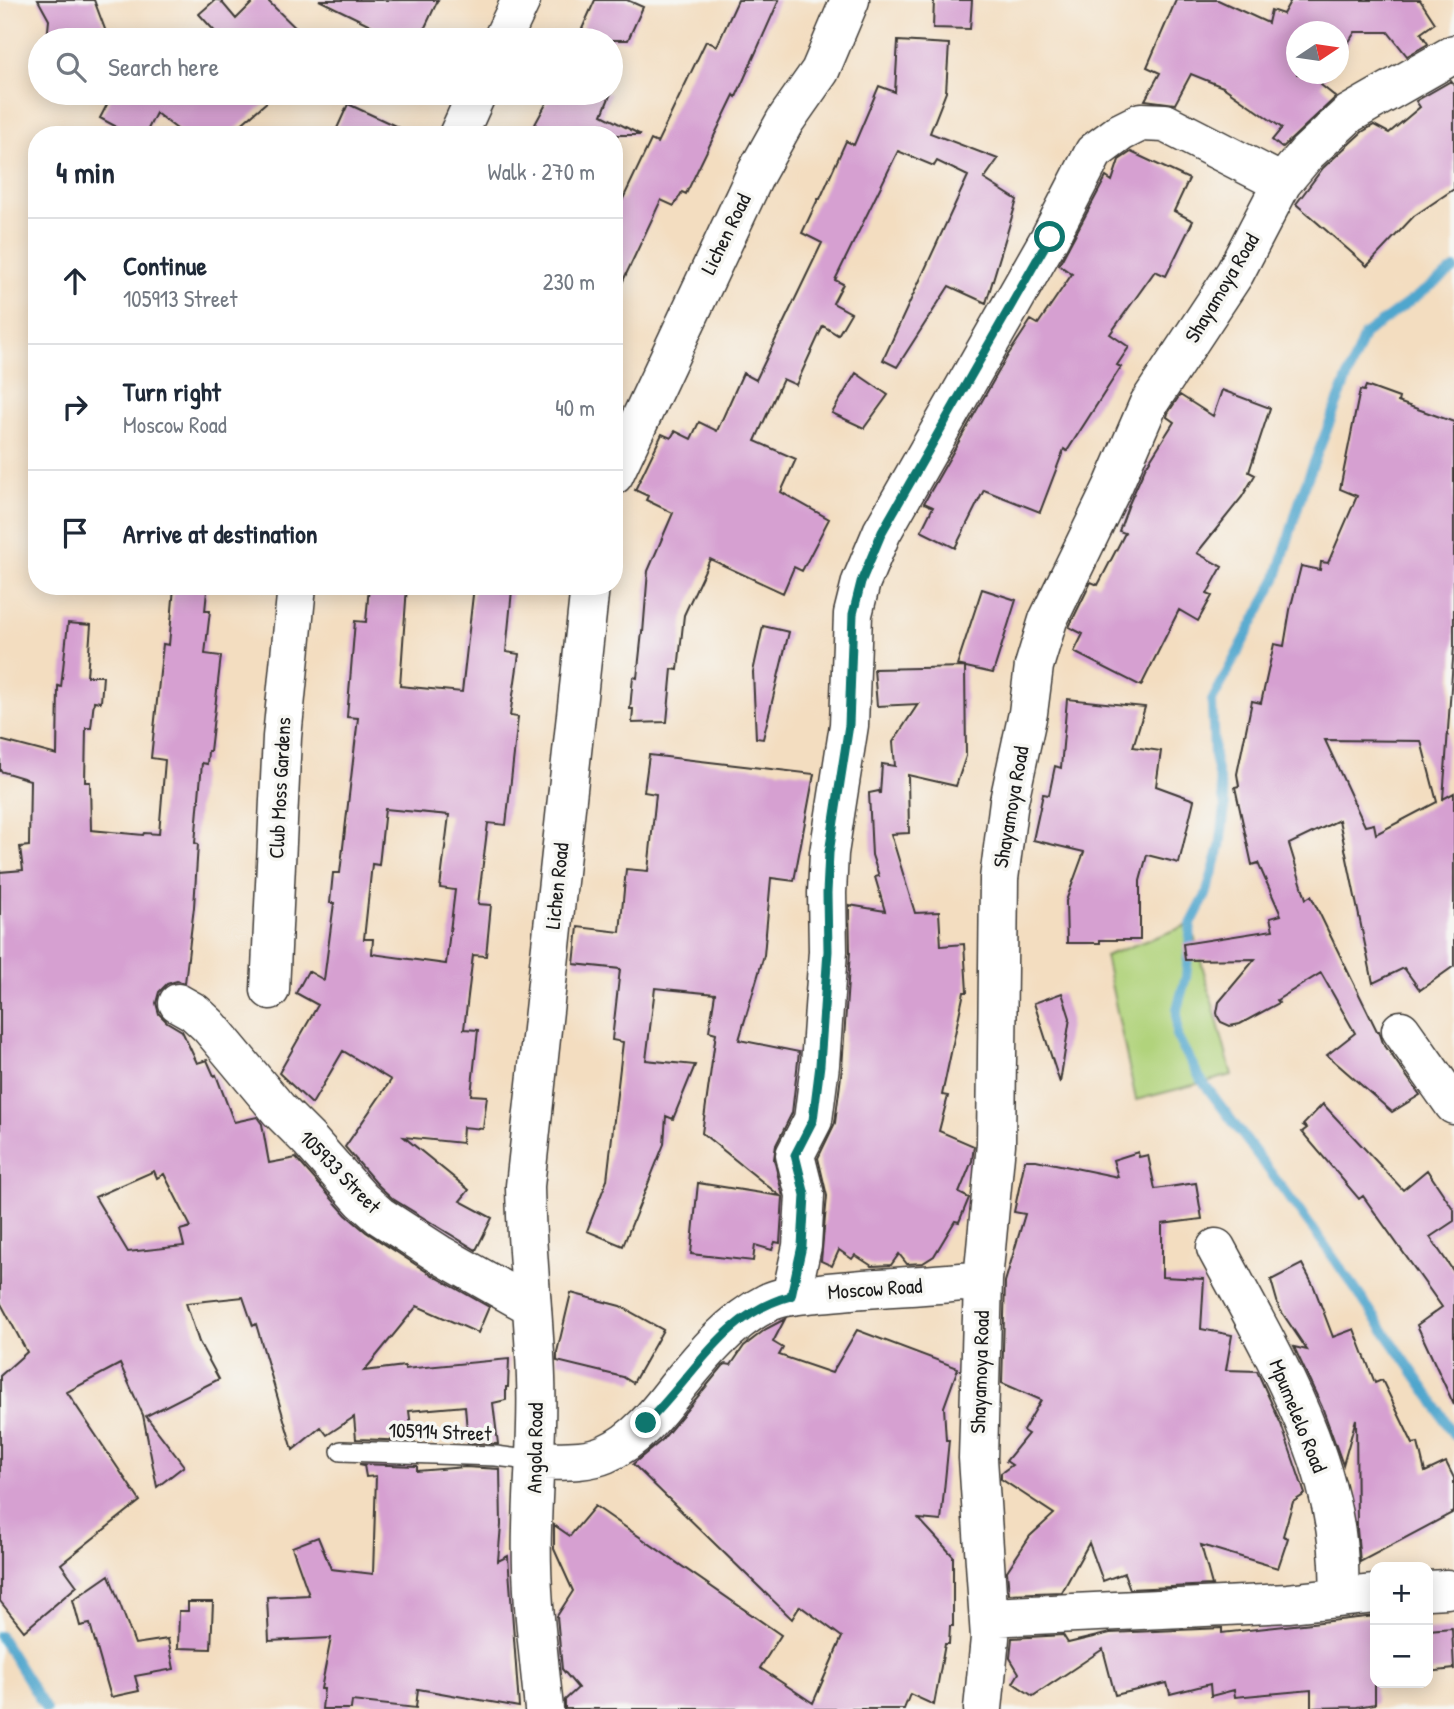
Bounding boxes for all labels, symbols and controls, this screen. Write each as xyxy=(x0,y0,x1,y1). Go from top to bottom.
north arrow xyxy=(1286,21,1349,84)
search box xyxy=(28,28,623,105)
icon: search xyxy=(52,48,90,86)
text: Search here xyxy=(108,49,219,84)
text: 4 min xyxy=(56,152,115,192)
text: Walk · 270 m xyxy=(488,156,595,187)
street label: Lichen Road xyxy=(694,189,758,279)
route start xyxy=(1034,221,1065,252)
street label: Shayamoya Road xyxy=(1177,228,1266,348)
text: Continue xyxy=(123,248,207,283)
icon: ahead xyxy=(56,262,94,300)
text: 230 m xyxy=(543,266,595,297)
text: 105913 Street xyxy=(123,283,237,314)
text: Turn right xyxy=(123,374,221,409)
icon: right xyxy=(56,388,94,426)
text: 40 m xyxy=(555,392,595,423)
text: Moscow Road xyxy=(123,409,227,440)
icon: arrive xyxy=(56,514,94,552)
text: Arrive at destination xyxy=(123,516,318,551)
street label: Club Moss Gardens xyxy=(261,717,298,859)
street label: Shayamoya Road xyxy=(986,744,1035,870)
street label: Lichen Road xyxy=(538,841,575,931)
street label: 105933 Street xyxy=(293,1123,388,1220)
street label: Moscow Road xyxy=(827,1271,923,1306)
street label: Shayamoya Road xyxy=(963,1310,996,1434)
street label: Mpumelelo Road xyxy=(1263,1355,1334,1477)
street label: Angola Road xyxy=(519,1402,550,1494)
route end xyxy=(630,1407,661,1438)
street label: 105914 Street xyxy=(388,1415,493,1448)
map controls xyxy=(1370,1562,1433,1688)
button: + xyxy=(1370,1562,1433,1625)
button: − xyxy=(1370,1625,1433,1688)

